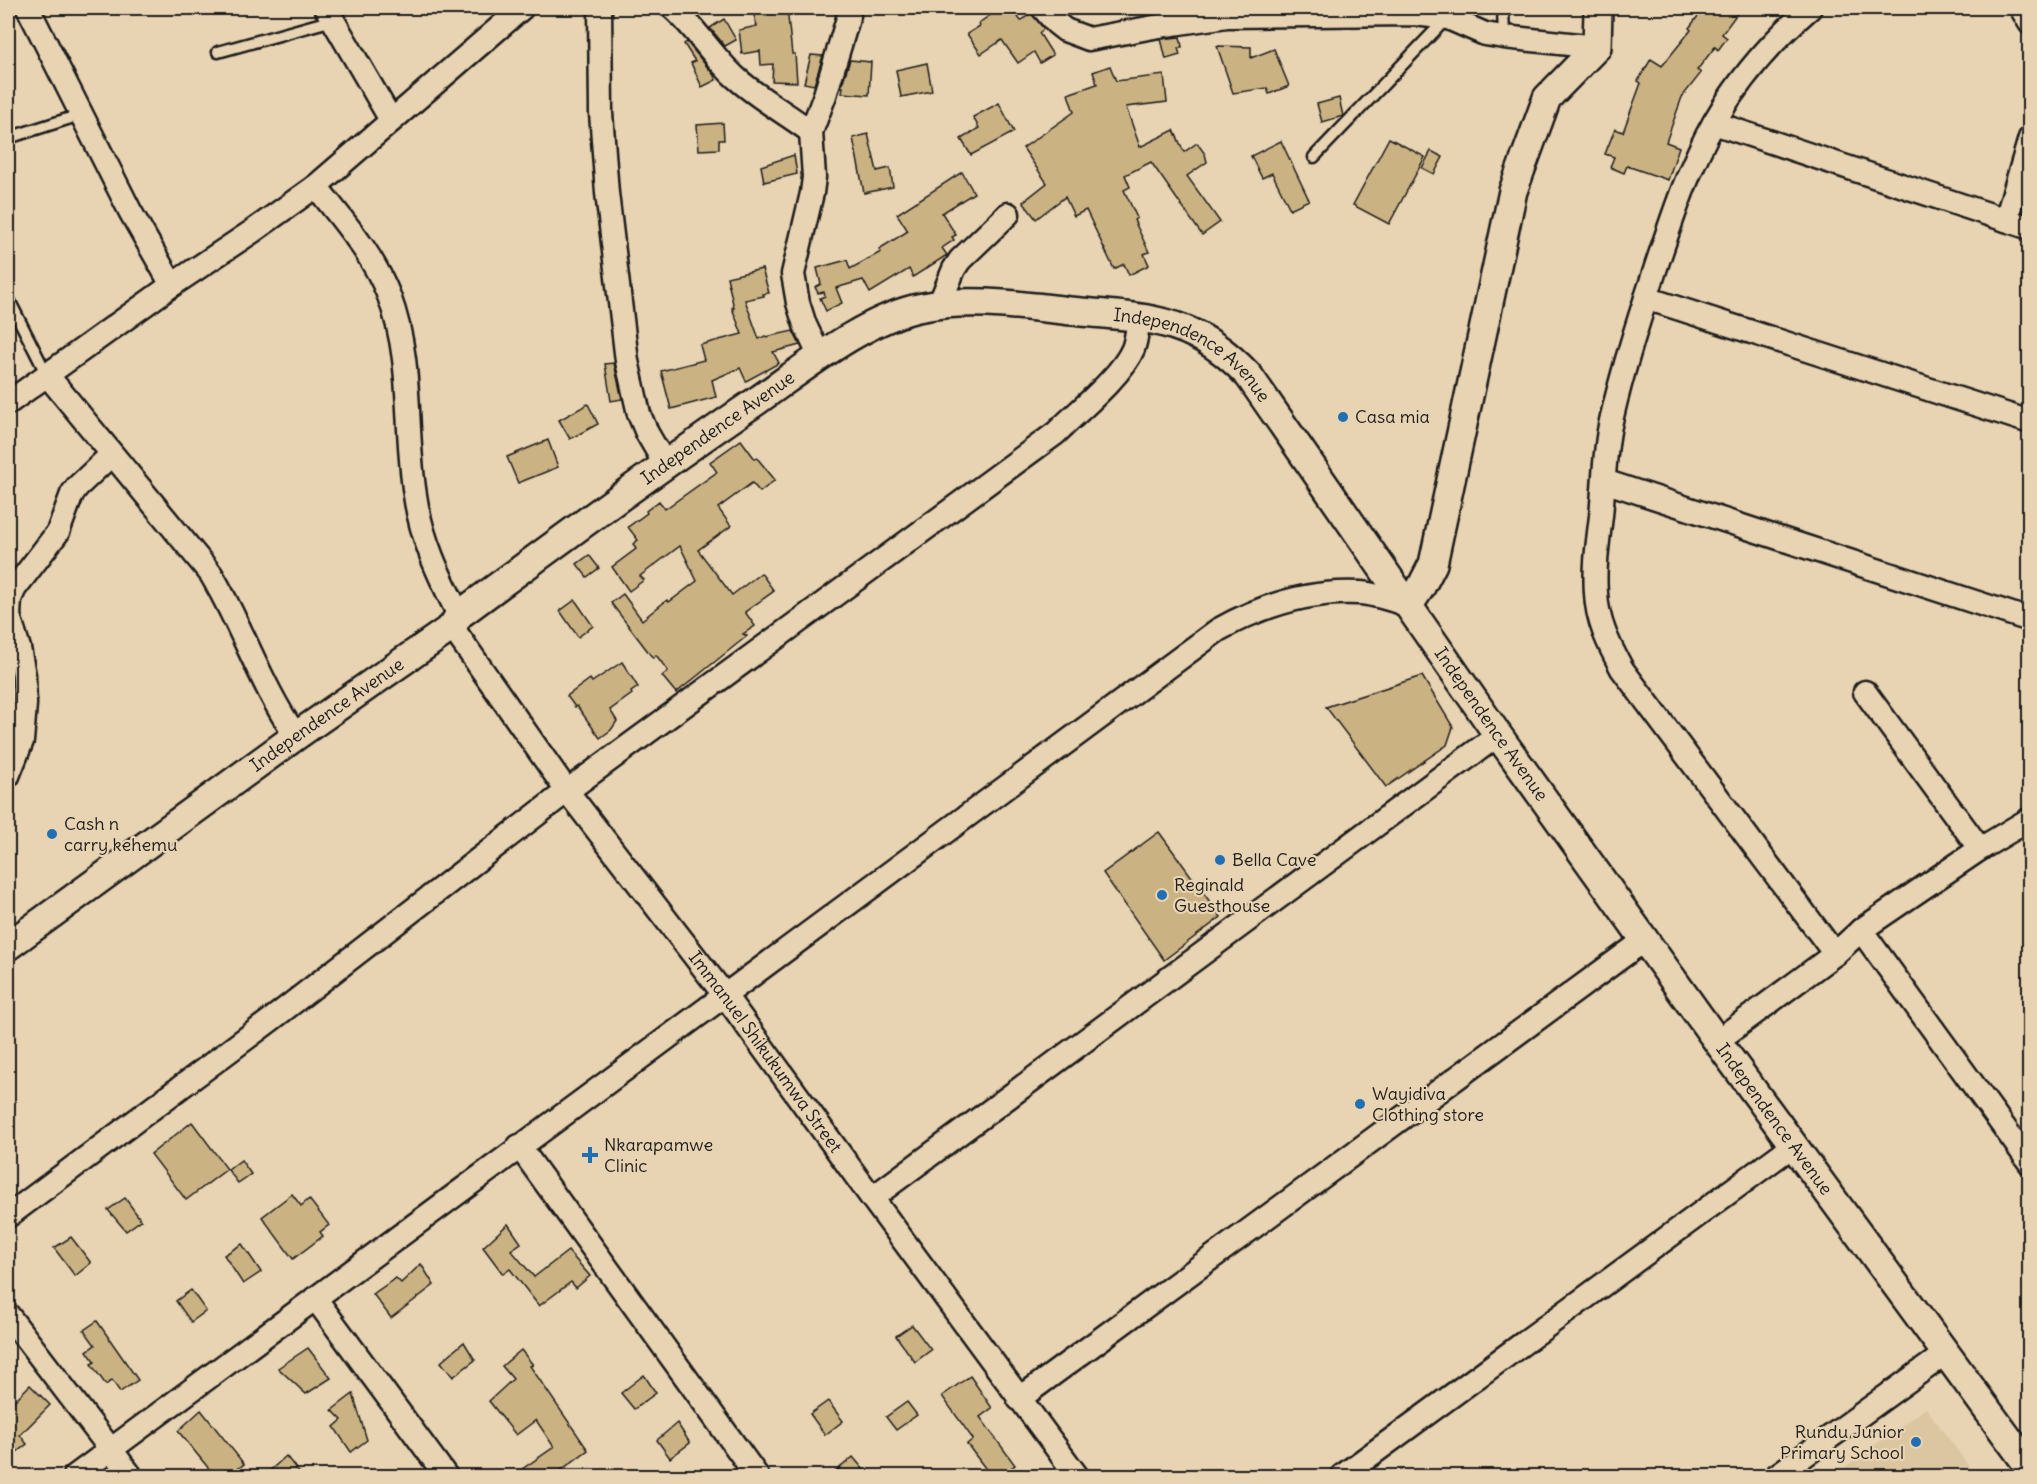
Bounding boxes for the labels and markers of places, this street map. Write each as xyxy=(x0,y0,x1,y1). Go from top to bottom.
place label: Casa mia xyxy=(1355,405,1430,428)
marker: Casa mia xyxy=(1336,410,1350,424)
place label: Cash n carry kehemu xyxy=(64,812,178,856)
marker: Cash n carry kehemu xyxy=(45,827,59,841)
place label: Bella Cave xyxy=(1232,848,1317,871)
marker: Bella Cave xyxy=(1213,853,1227,867)
place label: Reginald Guesthouse xyxy=(1174,873,1270,917)
marker: Reginald Guesthouse xyxy=(1155,888,1169,902)
place label: Wayidiva Clothing store xyxy=(1372,1082,1484,1126)
marker: Wayidiva Clothing store xyxy=(1353,1097,1367,1111)
place label: Nkarapamwe Clinic xyxy=(604,1133,713,1177)
marker: Nkarapamwe Clinic xyxy=(581,1146,599,1164)
place label: Rundu Junior Primary School xyxy=(1780,1420,1905,1464)
marker: Rundu Junior Primary School xyxy=(1909,1435,1923,1449)

